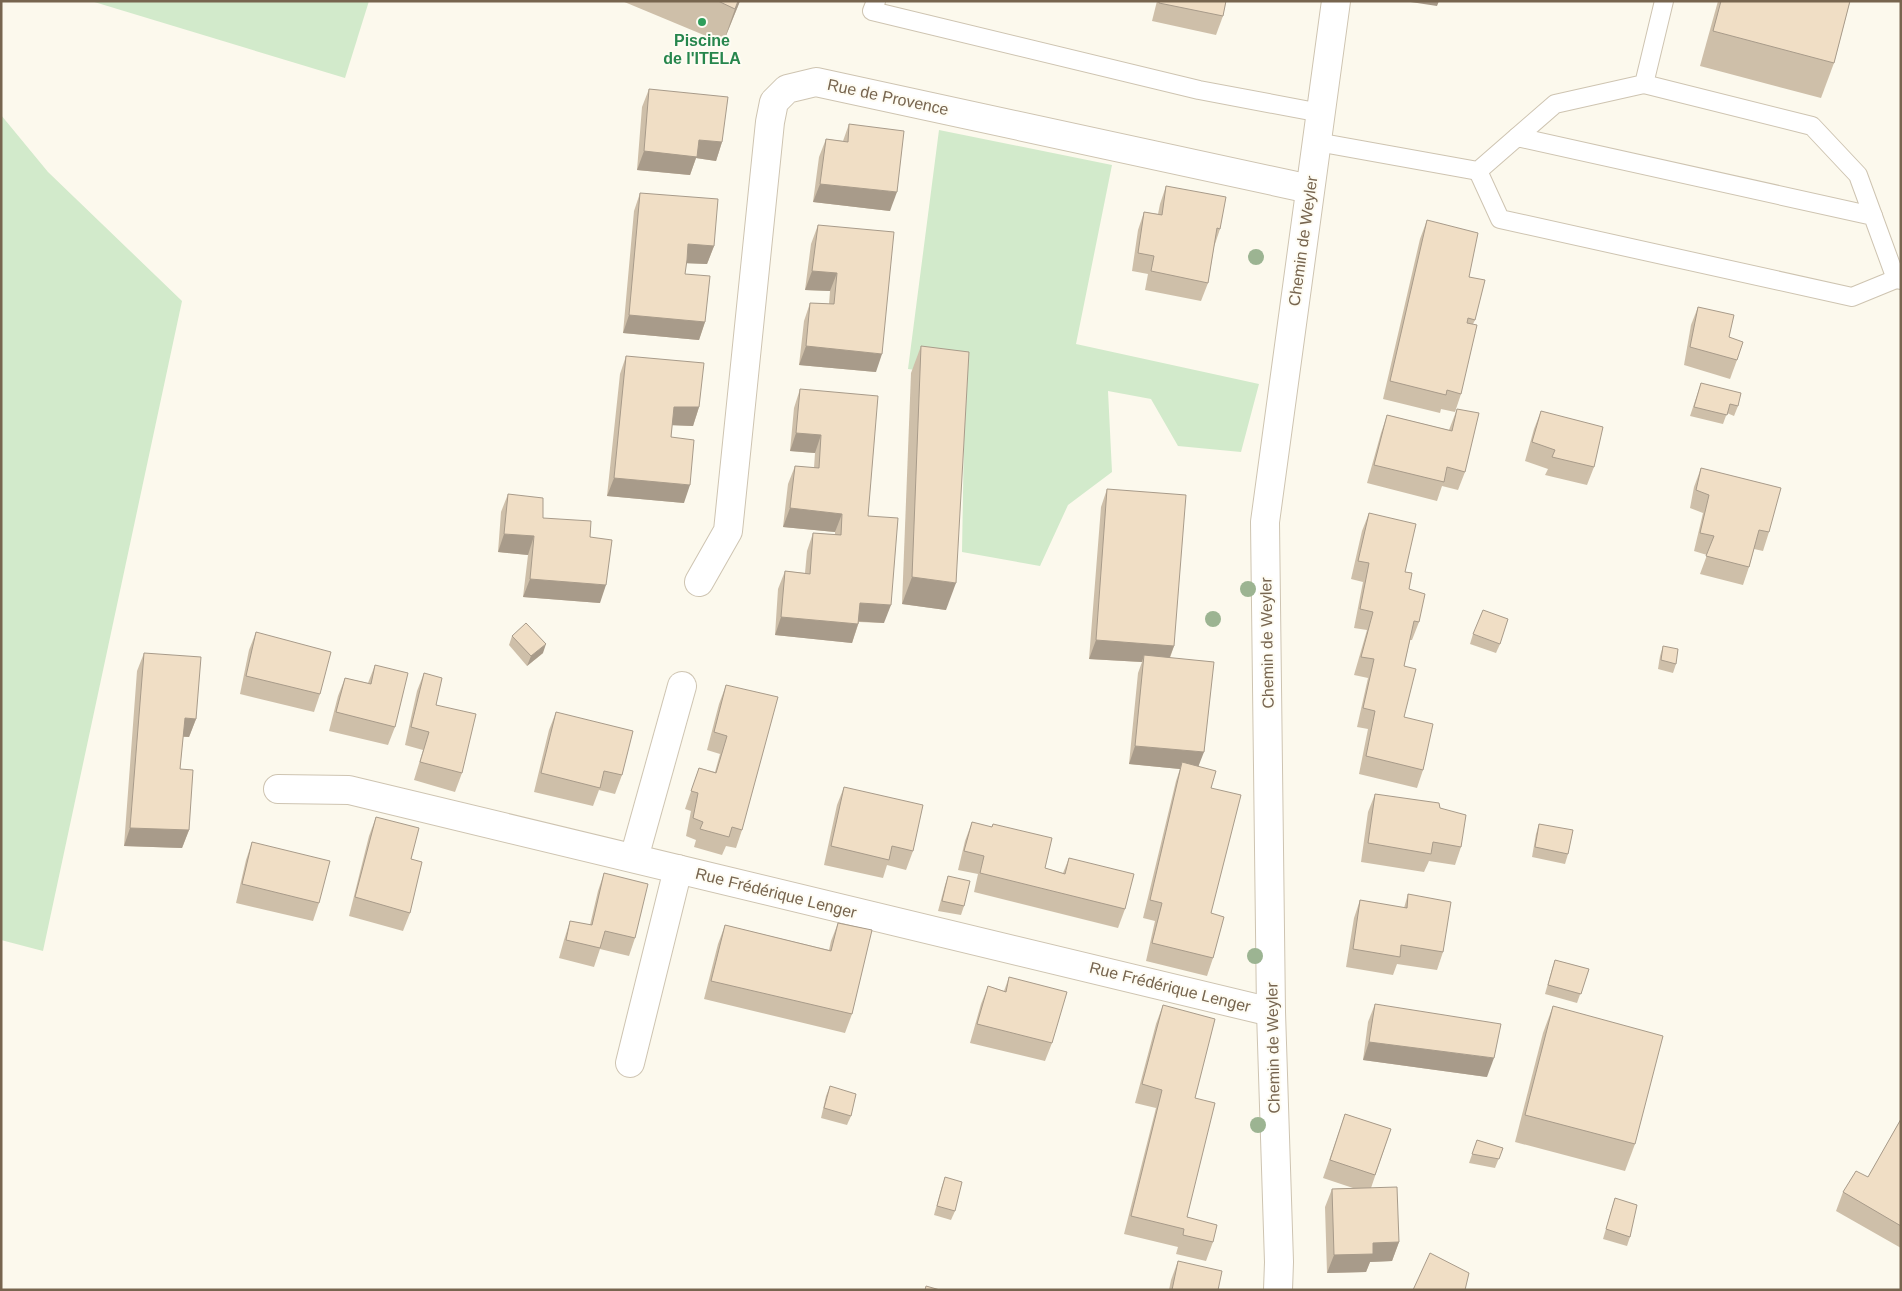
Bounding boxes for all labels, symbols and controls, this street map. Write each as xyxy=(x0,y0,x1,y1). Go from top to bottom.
marker: Piscine de l'ITELA xyxy=(696,16,708,28)
place label: Piscine de l'ITELA xyxy=(663,32,741,67)
street label: Rue de Provence xyxy=(826,76,950,118)
street label: Chemin de Weyler xyxy=(1285,174,1321,307)
street label: Chemin de Weyler xyxy=(1257,577,1277,709)
street label: Rue Frédérique Lenger xyxy=(694,865,859,921)
street label: Rue Frédérique Lenger xyxy=(1088,959,1253,1015)
street label: Chemin de Weyler xyxy=(1263,982,1283,1114)

